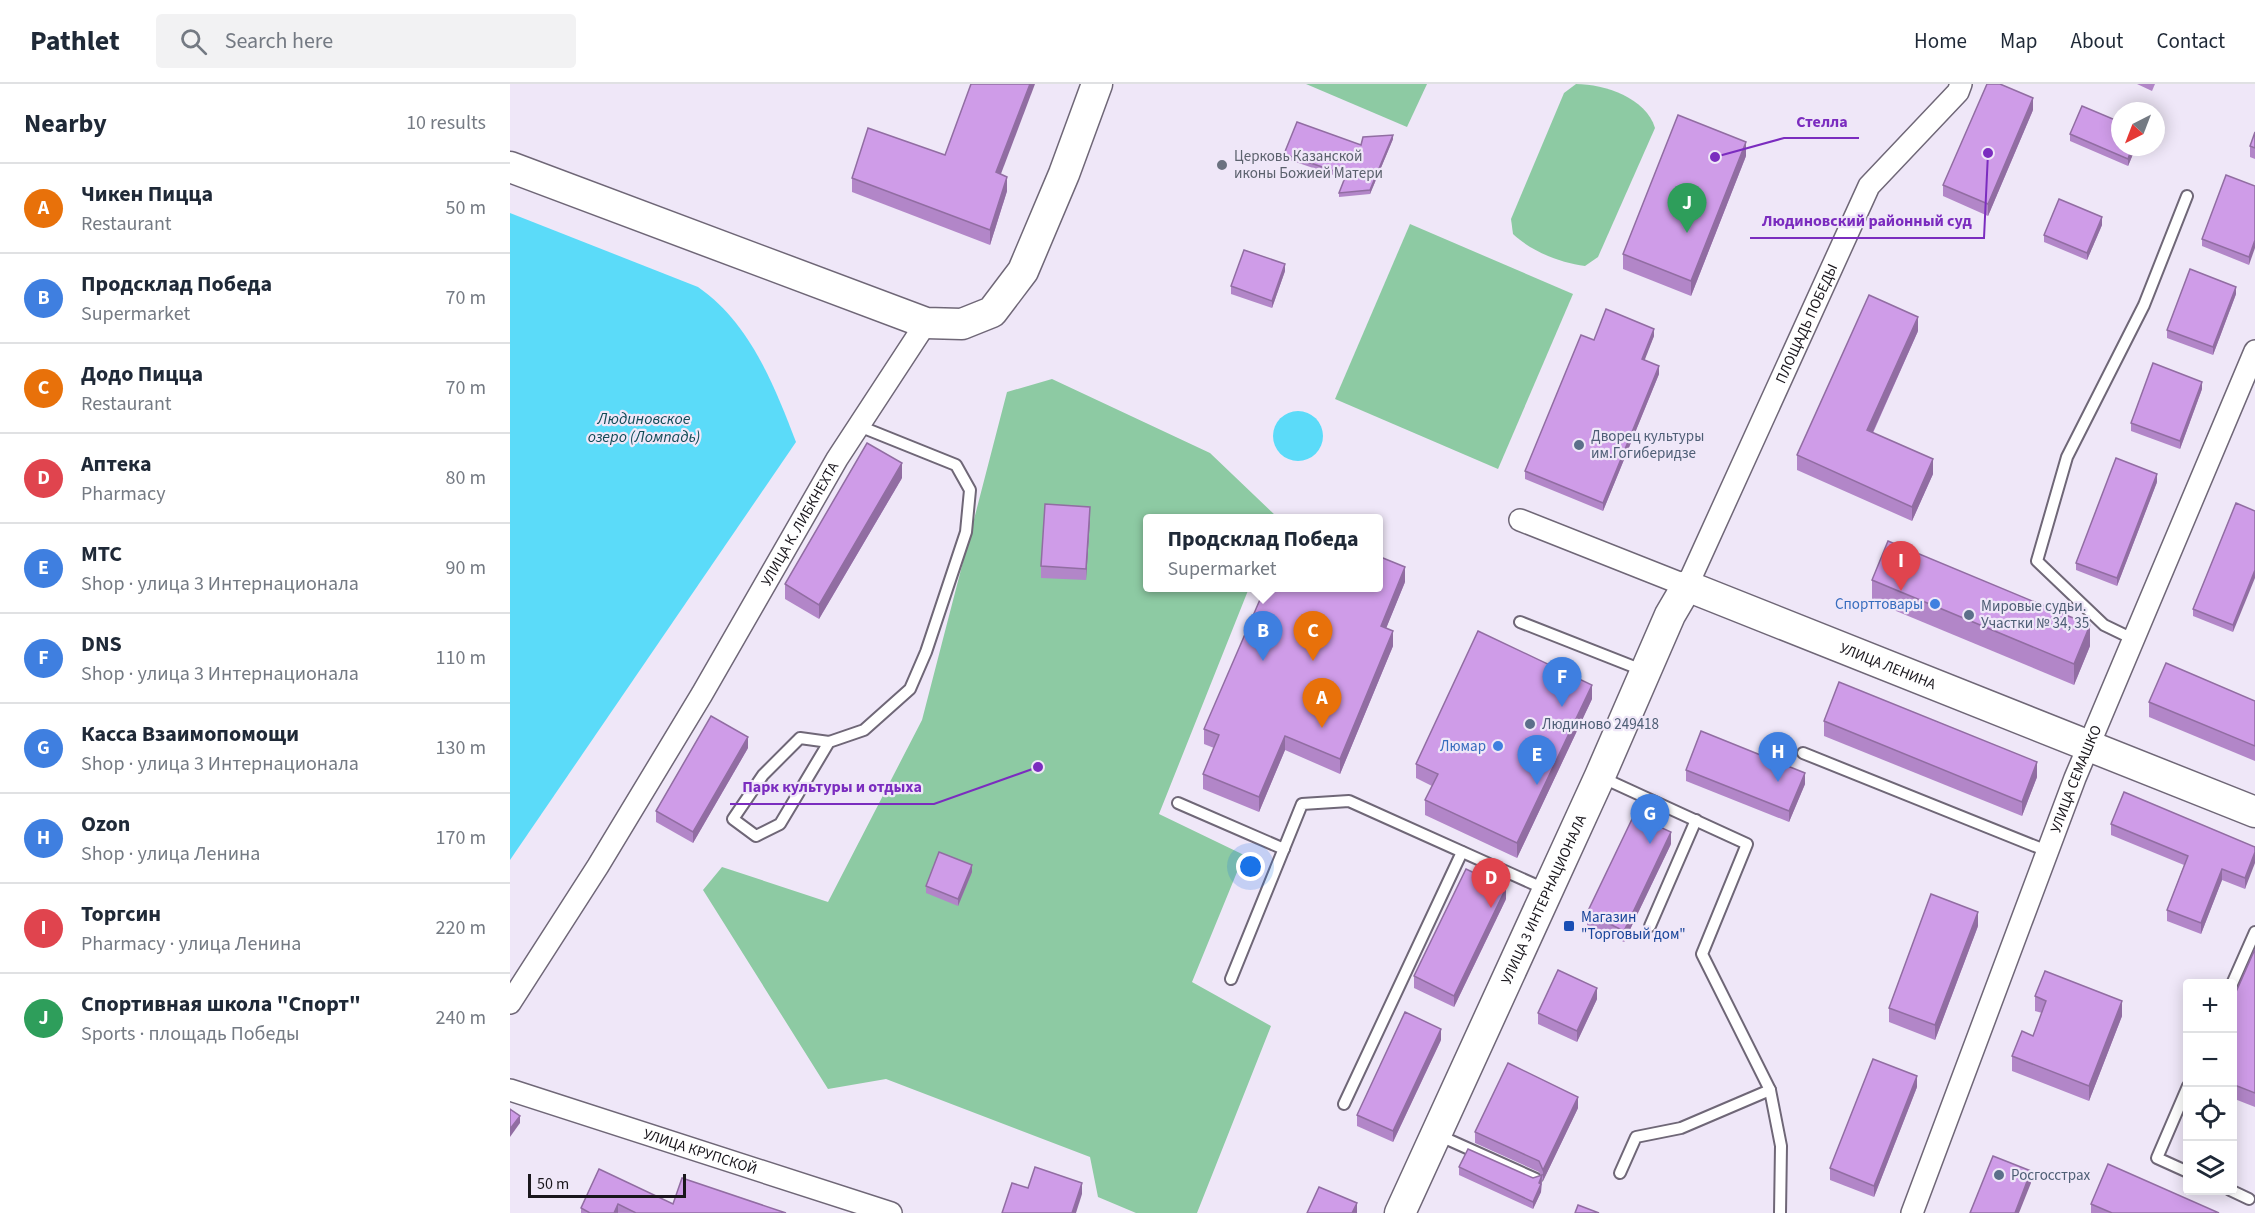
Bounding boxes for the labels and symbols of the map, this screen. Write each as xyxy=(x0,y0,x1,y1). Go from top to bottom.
north arrow xyxy=(2111,102,2165,156)
callout: Стелла xyxy=(1784,104,1859,138)
text: Стелла xyxy=(1796,111,1848,133)
place label: Церковь Казанской иконы Божией Матери xyxy=(1234,146,1383,184)
marker: Церковь Казанской иконы Божией Матери xyxy=(1215,158,1229,172)
pin: J xyxy=(1668,184,1706,233)
callout: Людиновский районный суд xyxy=(1750,204,1984,238)
text: Людиновский районный суд xyxy=(1761,210,1973,232)
street label: ПЛОЩАДЬ ПОБЕДЫ xyxy=(1770,260,1843,387)
water label: Людиновское озеро (Ломпадь) xyxy=(588,408,700,448)
place label: Дворец культуры им.Гогиберидзе xyxy=(1591,426,1704,464)
marker: Дворец культуры им.Гогиберидзе xyxy=(1572,438,1586,452)
street label: УЛИЦА К. ЛИБКНЕХТА xyxy=(756,457,844,590)
pin: I xyxy=(1882,542,1920,591)
place label: Спорттовары xyxy=(1835,594,1923,615)
place label: Мировые судьи. Участки № 34, 35 xyxy=(1981,596,2089,634)
marker: Спорттовары xyxy=(1928,597,1942,611)
marker: Мировые судьи. Участки № 34, 35 xyxy=(1962,608,1976,622)
pin: B xyxy=(1244,612,1282,661)
pin: C xyxy=(1294,612,1332,661)
street label: УЛИЦА ЛЕНИНА xyxy=(1837,637,1940,695)
pin: F xyxy=(1542,658,1582,707)
pin: A xyxy=(1302,678,1342,728)
place label: Людиново 249418 xyxy=(1542,714,1659,735)
marker: Людиново 249418 xyxy=(1523,717,1537,731)
street label: УЛИЦА СЕМАШКО xyxy=(2045,722,2107,836)
pin: H xyxy=(1758,732,1798,782)
place label: Люмар xyxy=(1440,736,1486,757)
pin: E xyxy=(1518,736,1556,785)
marker: Люмар xyxy=(1491,739,1505,753)
callout: Парк культуры и отдыха xyxy=(730,770,934,804)
text: Парк культуры и отдыха xyxy=(742,776,922,798)
pin: G xyxy=(1630,794,1670,844)
street label: УЛИЦА 3 ИНТЕРНАЦИОНАЛА xyxy=(1496,810,1592,988)
your location xyxy=(1236,852,1265,881)
pin: D xyxy=(1472,858,1510,908)
place label: Магазин "Торговый дом" xyxy=(1581,907,1686,945)
marker: Магазин "Торговый дом" xyxy=(1562,919,1576,933)
street label: УЛИЦА КРУПСКОЙ xyxy=(641,1123,760,1180)
place label: Росгосстрах xyxy=(2011,1165,2091,1186)
marker: Росгосстрах xyxy=(1992,1168,2006,1182)
scale bar xyxy=(528,1171,686,1198)

